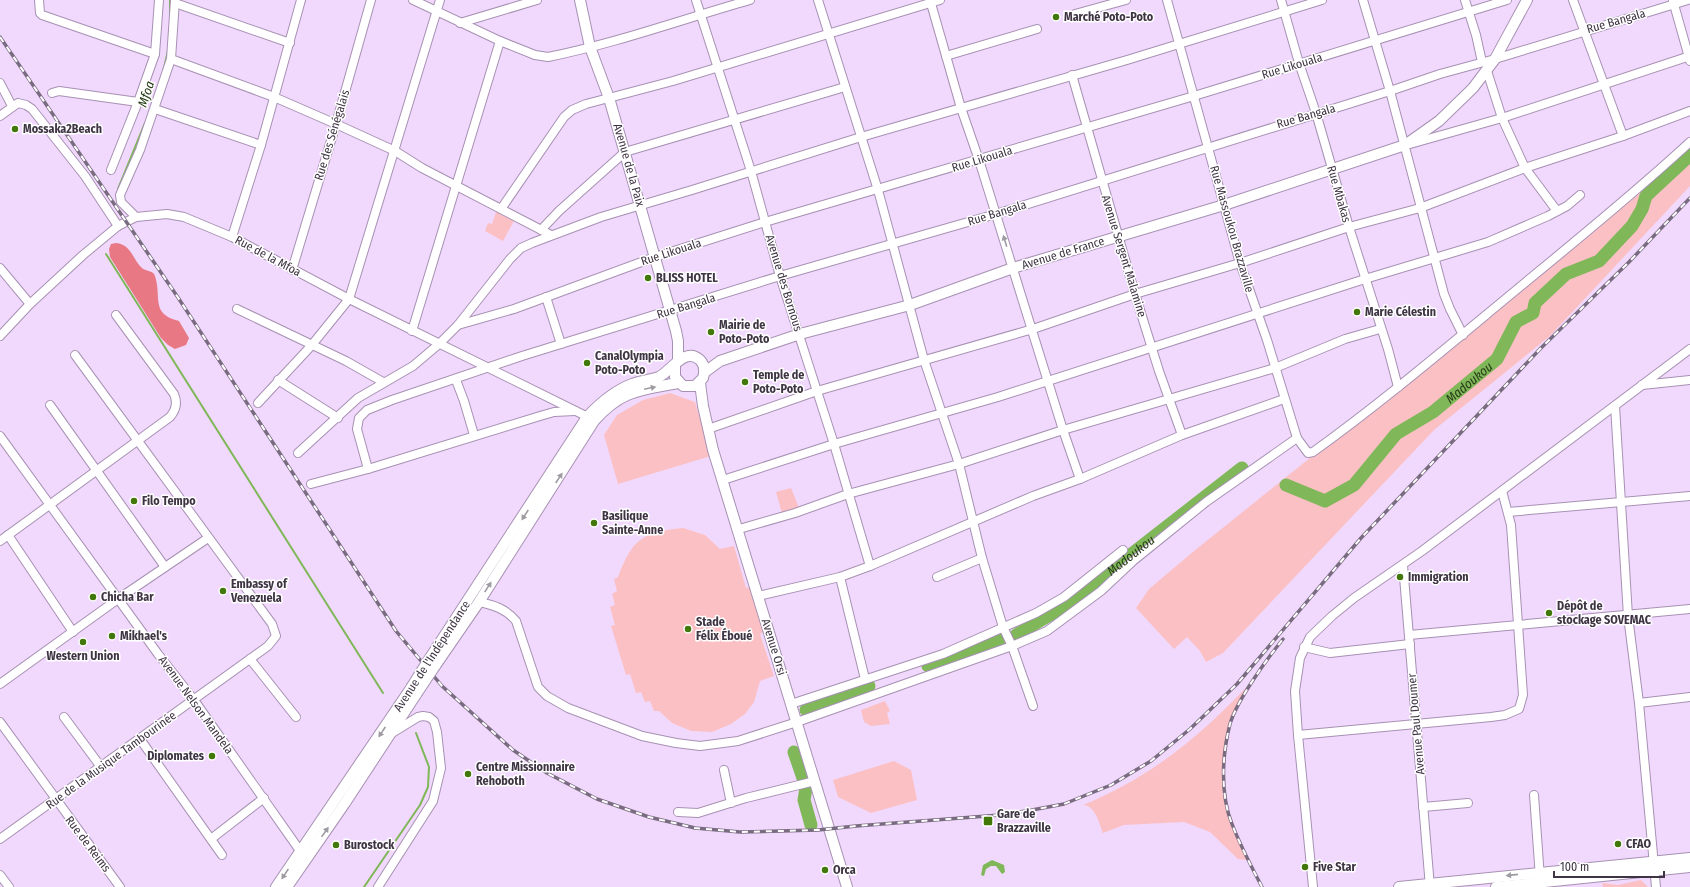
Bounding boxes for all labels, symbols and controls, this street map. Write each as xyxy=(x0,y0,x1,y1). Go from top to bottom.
street label: Rue Bangala xyxy=(1585,6,1647,36)
place label: Marché Poto-Poto xyxy=(1064,10,1154,24)
marker: Marché Poto-Poto xyxy=(1051,12,1061,22)
street label: Rue Likouala xyxy=(1260,50,1324,82)
water label: Mfoa xyxy=(135,79,157,109)
street label: Rue des Sénégalais xyxy=(312,88,352,182)
street label: Rue Bangala xyxy=(1275,101,1337,131)
place label: Mossaka2Beach xyxy=(23,122,102,136)
street label: Avenue de la Paix xyxy=(610,122,648,209)
marker: Mossaka2Beach xyxy=(10,124,20,134)
street label: Rue Likouala xyxy=(950,143,1014,175)
street label: Rue Massoukou Brazzaville xyxy=(1207,164,1257,294)
street label: Rue Mbakas xyxy=(1324,164,1354,224)
street label: Avenue Sergent Malamine xyxy=(1099,193,1149,319)
street label: Rue Bangala xyxy=(966,197,1028,229)
street label: Rue de la Mfoa xyxy=(233,233,303,279)
street label: Avenue des Bornous xyxy=(763,233,805,333)
street label: Avenue de France xyxy=(1020,234,1106,272)
one-way arrow xyxy=(1001,235,1007,247)
street label: Rue Likouala xyxy=(639,236,703,268)
place label: BLISS HOTEL xyxy=(656,271,718,285)
marker: BLISS HOTEL xyxy=(643,273,653,283)
street label: Rue Bangala xyxy=(655,290,717,322)
place label: Marie Célestin xyxy=(1365,305,1436,319)
marker: Marie Célestin xyxy=(1352,307,1362,317)
place label: Mairie de Poto-Poto xyxy=(719,318,770,346)
marker: Mairie de Poto-Poto xyxy=(706,327,716,337)
place label: CanalOlympia Poto-Poto xyxy=(595,349,664,377)
marker: CanalOlympia Poto-Poto xyxy=(582,358,592,368)
water label: Madoukou xyxy=(1442,358,1496,406)
place label: Temple de Poto-Poto xyxy=(753,368,804,396)
marker: Temple de Poto-Poto xyxy=(740,377,750,387)
one-way arrow xyxy=(644,385,657,391)
one-way arrow xyxy=(555,473,563,483)
place label: Filo Tempo xyxy=(142,494,196,508)
marker: Filo Tempo xyxy=(129,496,139,506)
one-way arrow xyxy=(522,509,529,521)
place label: Basilique Sainte-Anne xyxy=(602,509,663,537)
marker: Basilique Sainte-Anne xyxy=(589,518,599,528)
water label: Madoukou xyxy=(1104,532,1158,578)
place label: Immigration xyxy=(1408,570,1469,584)
marker: Immigration xyxy=(1395,572,1405,582)
place label: Embassy of Venezuela xyxy=(230,577,288,605)
one-way arrow xyxy=(485,581,492,593)
marker: Embassy of Venezuela xyxy=(218,586,228,596)
place label: Chicha Bar xyxy=(101,590,154,604)
marker: Chicha Bar xyxy=(88,592,98,602)
street label: Avenue de l'Indépendance xyxy=(391,598,473,714)
place label: Dépôt de stockage SOVEMAC xyxy=(1557,599,1652,627)
marker: Dépôt de stockage SOVEMAC xyxy=(1544,608,1554,618)
place label: Stade Félix Éboué xyxy=(696,615,752,643)
street label: Avenue Orsi xyxy=(759,617,789,677)
marker: Stade Félix Éboué xyxy=(683,624,693,634)
place label: Mikhael's xyxy=(120,629,168,643)
marker: Mikhael's xyxy=(107,631,117,641)
marker: Western Union xyxy=(78,637,88,647)
place label: Western Union xyxy=(47,649,119,663)
street label: Avenue Nelson Mandela xyxy=(156,653,236,757)
street label: Avenue Paul Doumer xyxy=(1405,672,1427,775)
street label: Rue de la Musique Tambourinée xyxy=(43,708,179,812)
one-way arrow xyxy=(378,727,386,737)
place label: Diplomates xyxy=(147,749,205,763)
marker: Diplomates xyxy=(207,751,217,761)
place label: Centre Missionnaire Rehoboth xyxy=(476,760,575,788)
marker: Centre Missionnaire Rehoboth xyxy=(463,769,473,779)
place label: Gare de Brazzaville xyxy=(997,807,1051,835)
street label: Rue de Reims xyxy=(62,813,114,875)
marker: Gare de Brazzaville xyxy=(982,815,994,827)
one-way arrow xyxy=(321,827,329,837)
place label: CFAO xyxy=(1626,837,1651,851)
place label: Burostock xyxy=(344,838,395,852)
marker: CFAO xyxy=(1613,839,1623,849)
marker: Burostock xyxy=(331,840,341,850)
scale bar xyxy=(1554,853,1664,879)
place label: Five Star xyxy=(1313,860,1357,874)
text: 100 m xyxy=(1560,860,1589,874)
marker: Five Star xyxy=(1300,862,1310,872)
place label: Orca xyxy=(833,863,856,877)
marker: Orca xyxy=(820,865,830,875)
one-way arrow xyxy=(281,869,289,879)
one-way arrow xyxy=(1506,872,1518,879)

